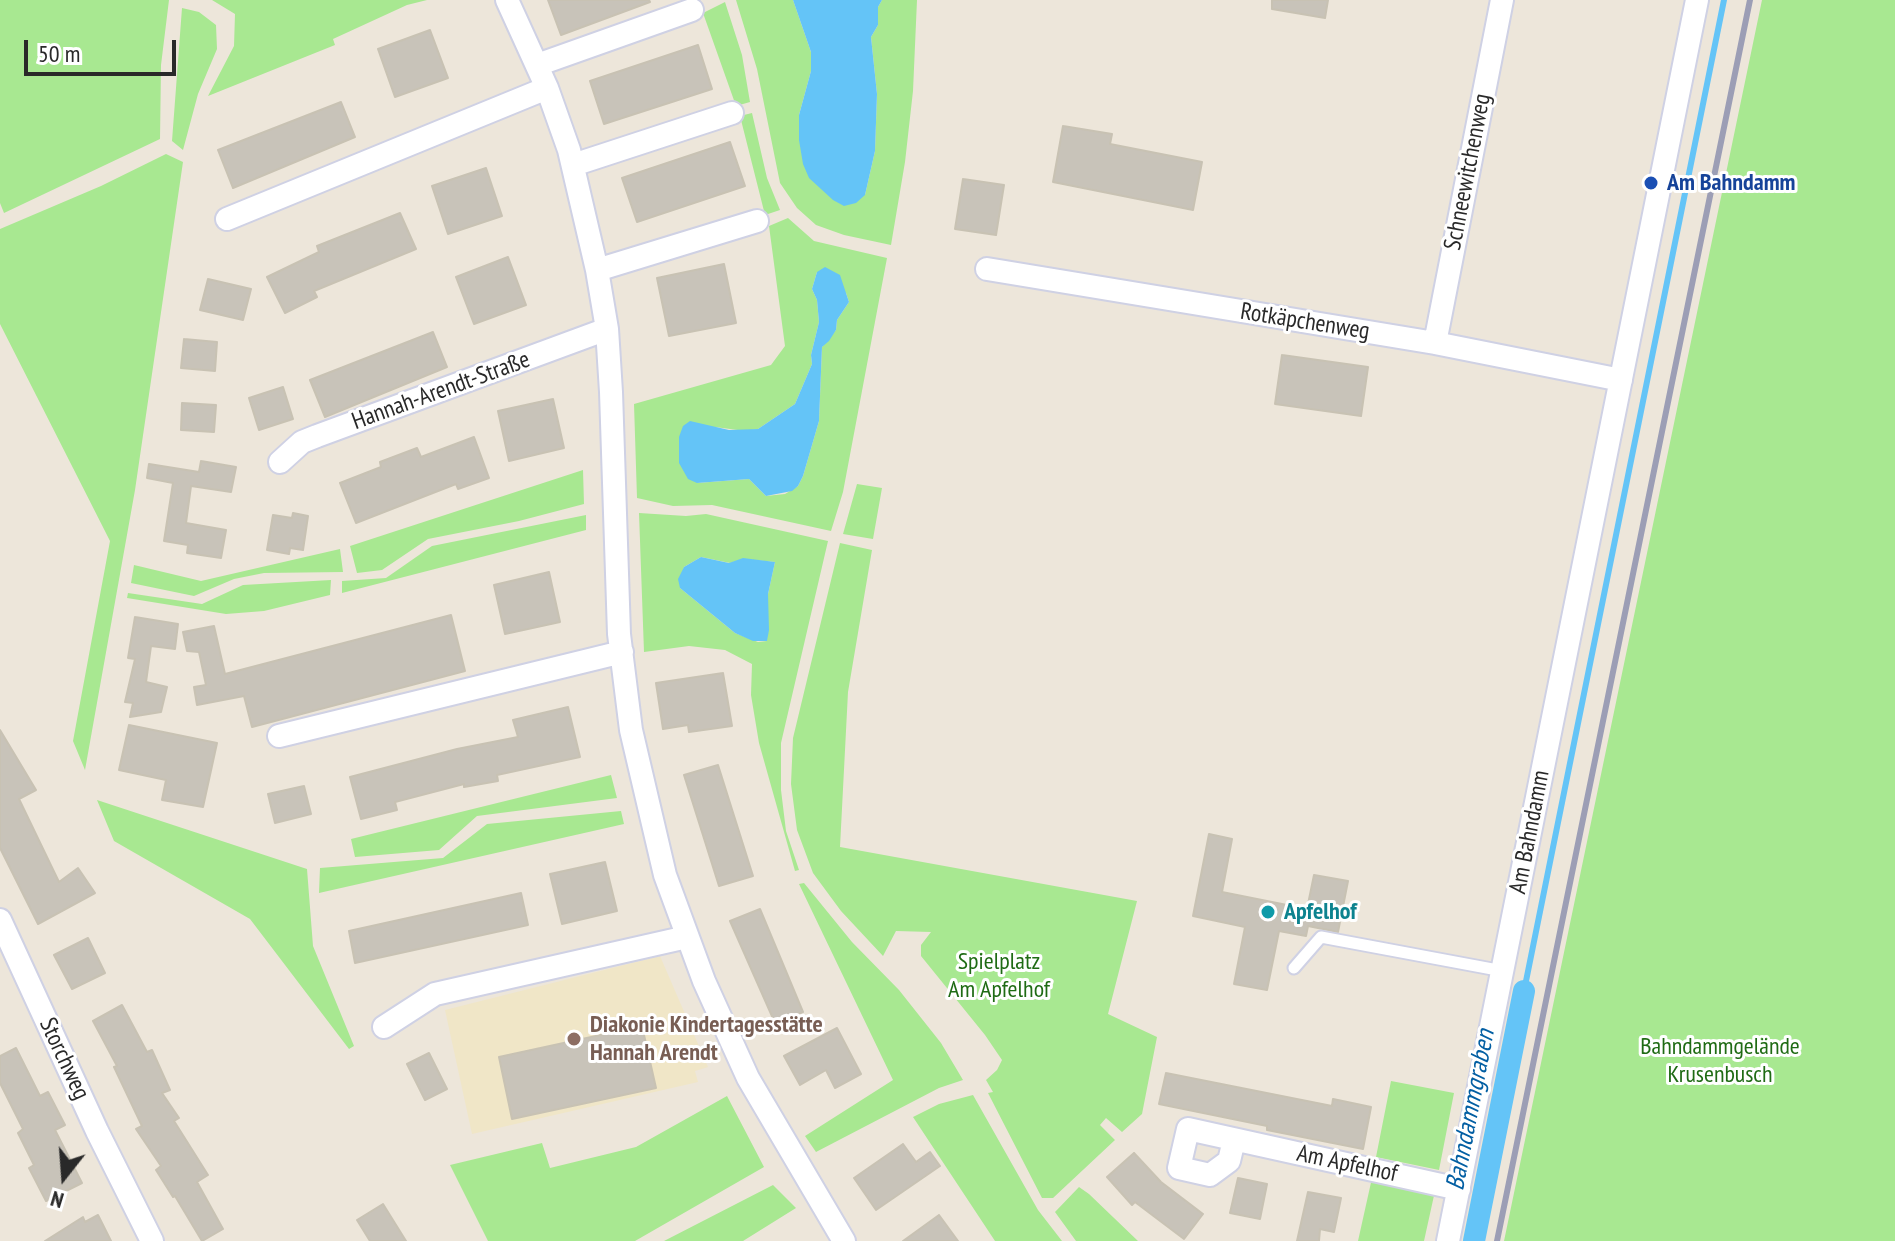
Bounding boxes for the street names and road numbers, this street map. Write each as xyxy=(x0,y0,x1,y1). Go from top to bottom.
street label: Schneewitchenweg xyxy=(1439,91,1497,253)
street label: Rotkäpchenweg xyxy=(1238,298,1372,346)
street label: Hannah-Arendt-Straße xyxy=(348,345,534,437)
street label: Am Bahndamm xyxy=(1504,768,1556,896)
street label: Storchweg xyxy=(33,1014,95,1104)
street label: Am Apfelhof xyxy=(1294,1139,1400,1189)

